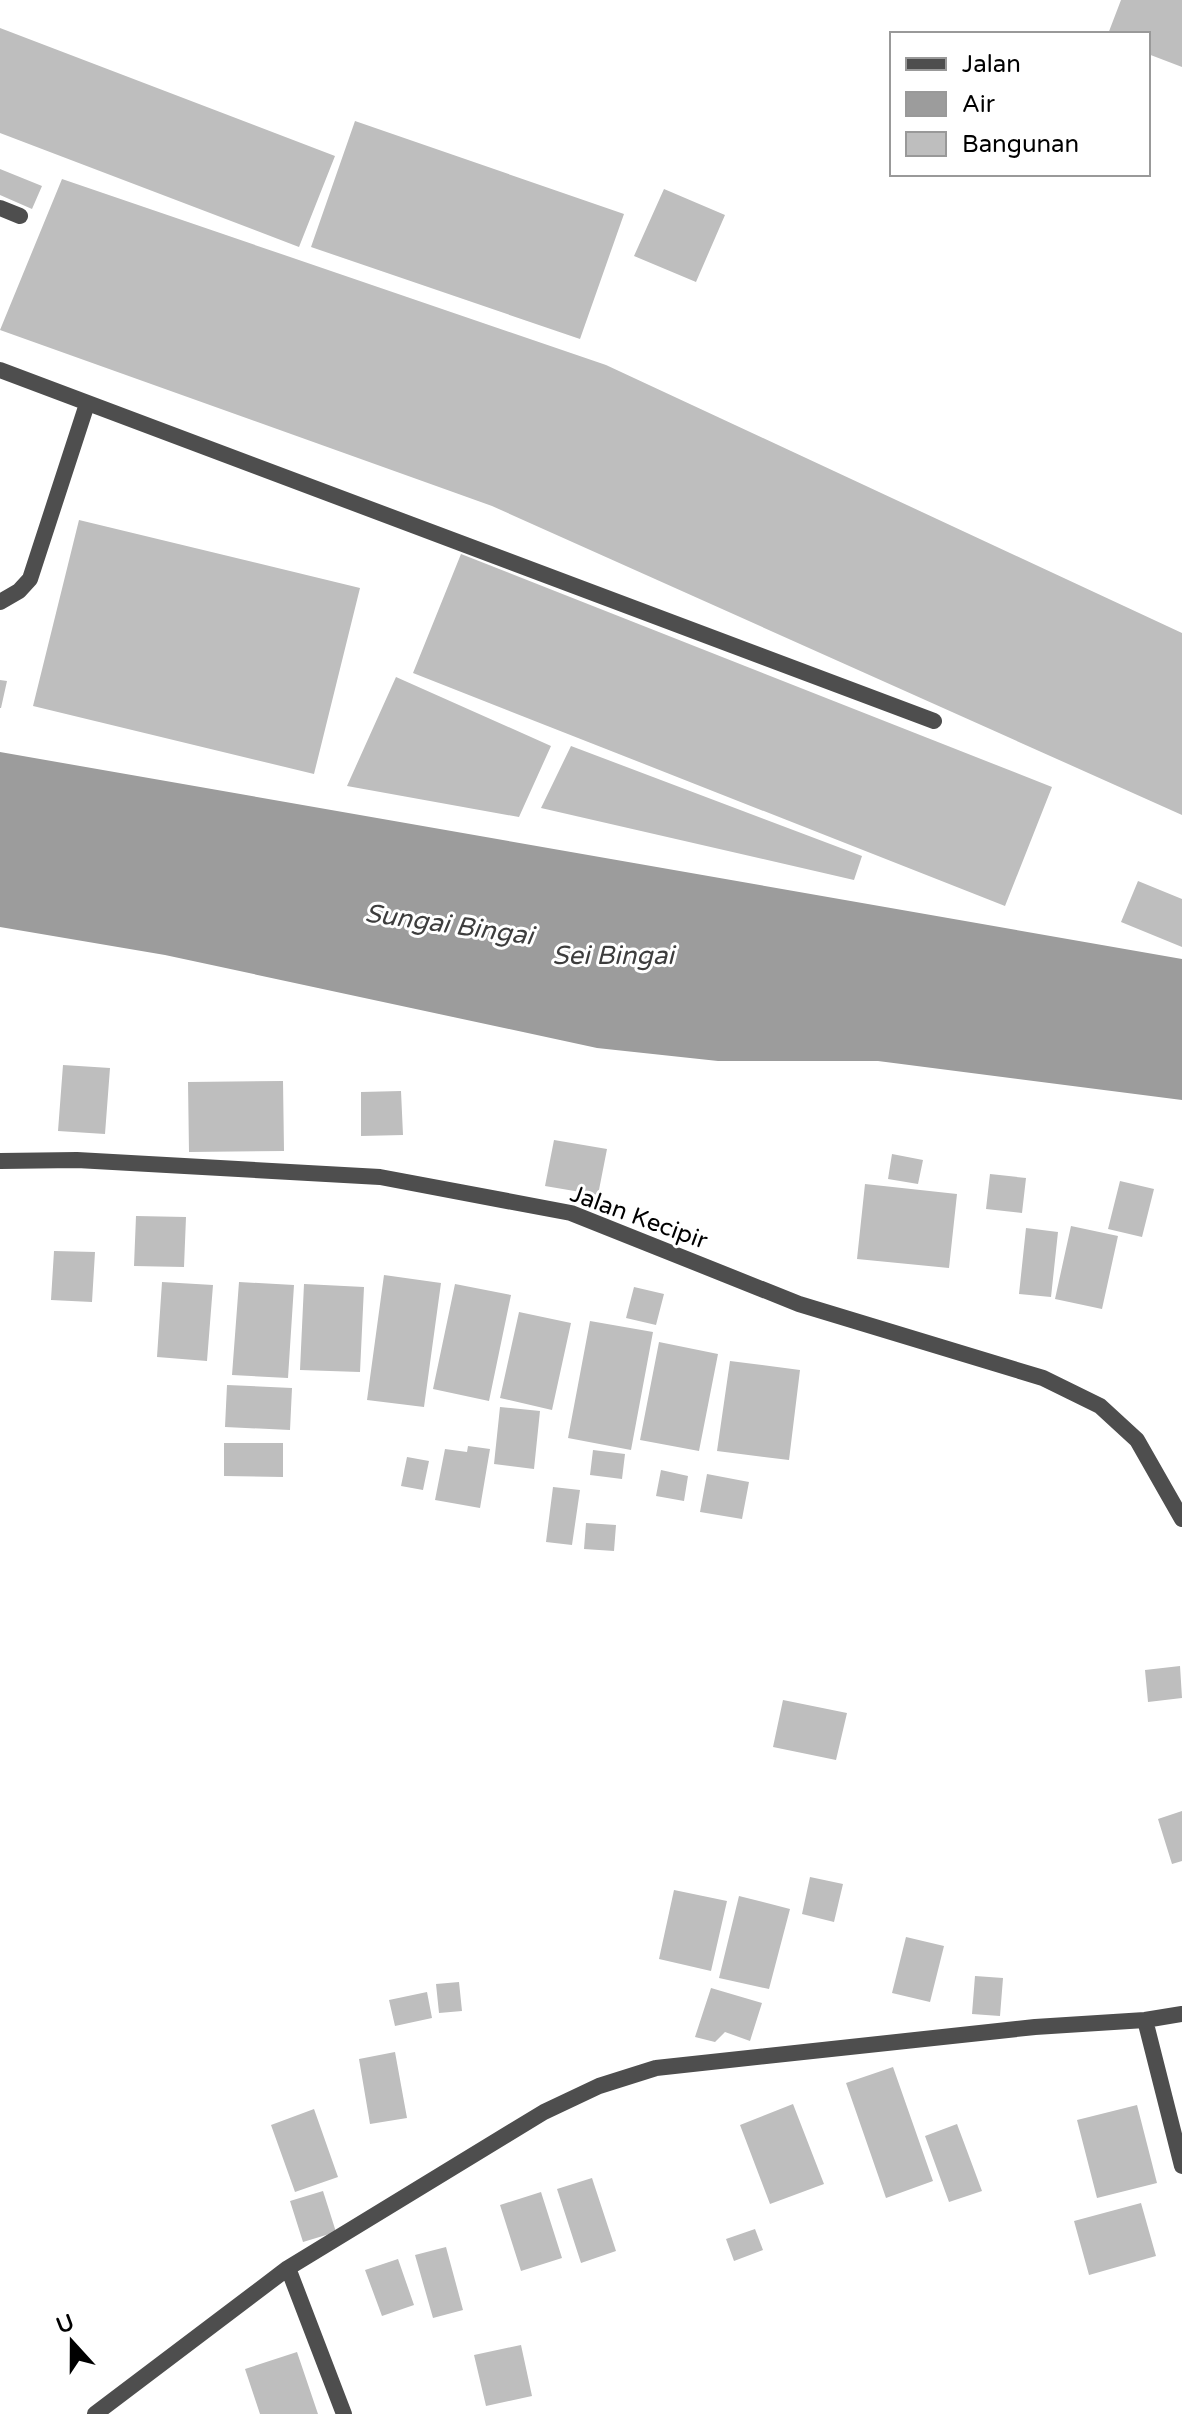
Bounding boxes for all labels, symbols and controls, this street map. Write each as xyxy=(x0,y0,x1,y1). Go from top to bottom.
legend xyxy=(890,32,1150,176)
text: Jalan xyxy=(962,50,1021,79)
text: Air xyxy=(962,90,996,119)
text: Bangunan xyxy=(962,130,1079,159)
water label: Sungai Bingai xyxy=(363,897,538,952)
water label: Sei Bingai xyxy=(552,940,677,971)
street label: Jalan Kecipir xyxy=(566,1179,712,1256)
north arrow xyxy=(32,2302,112,2382)
text: U xyxy=(53,2309,78,2339)

